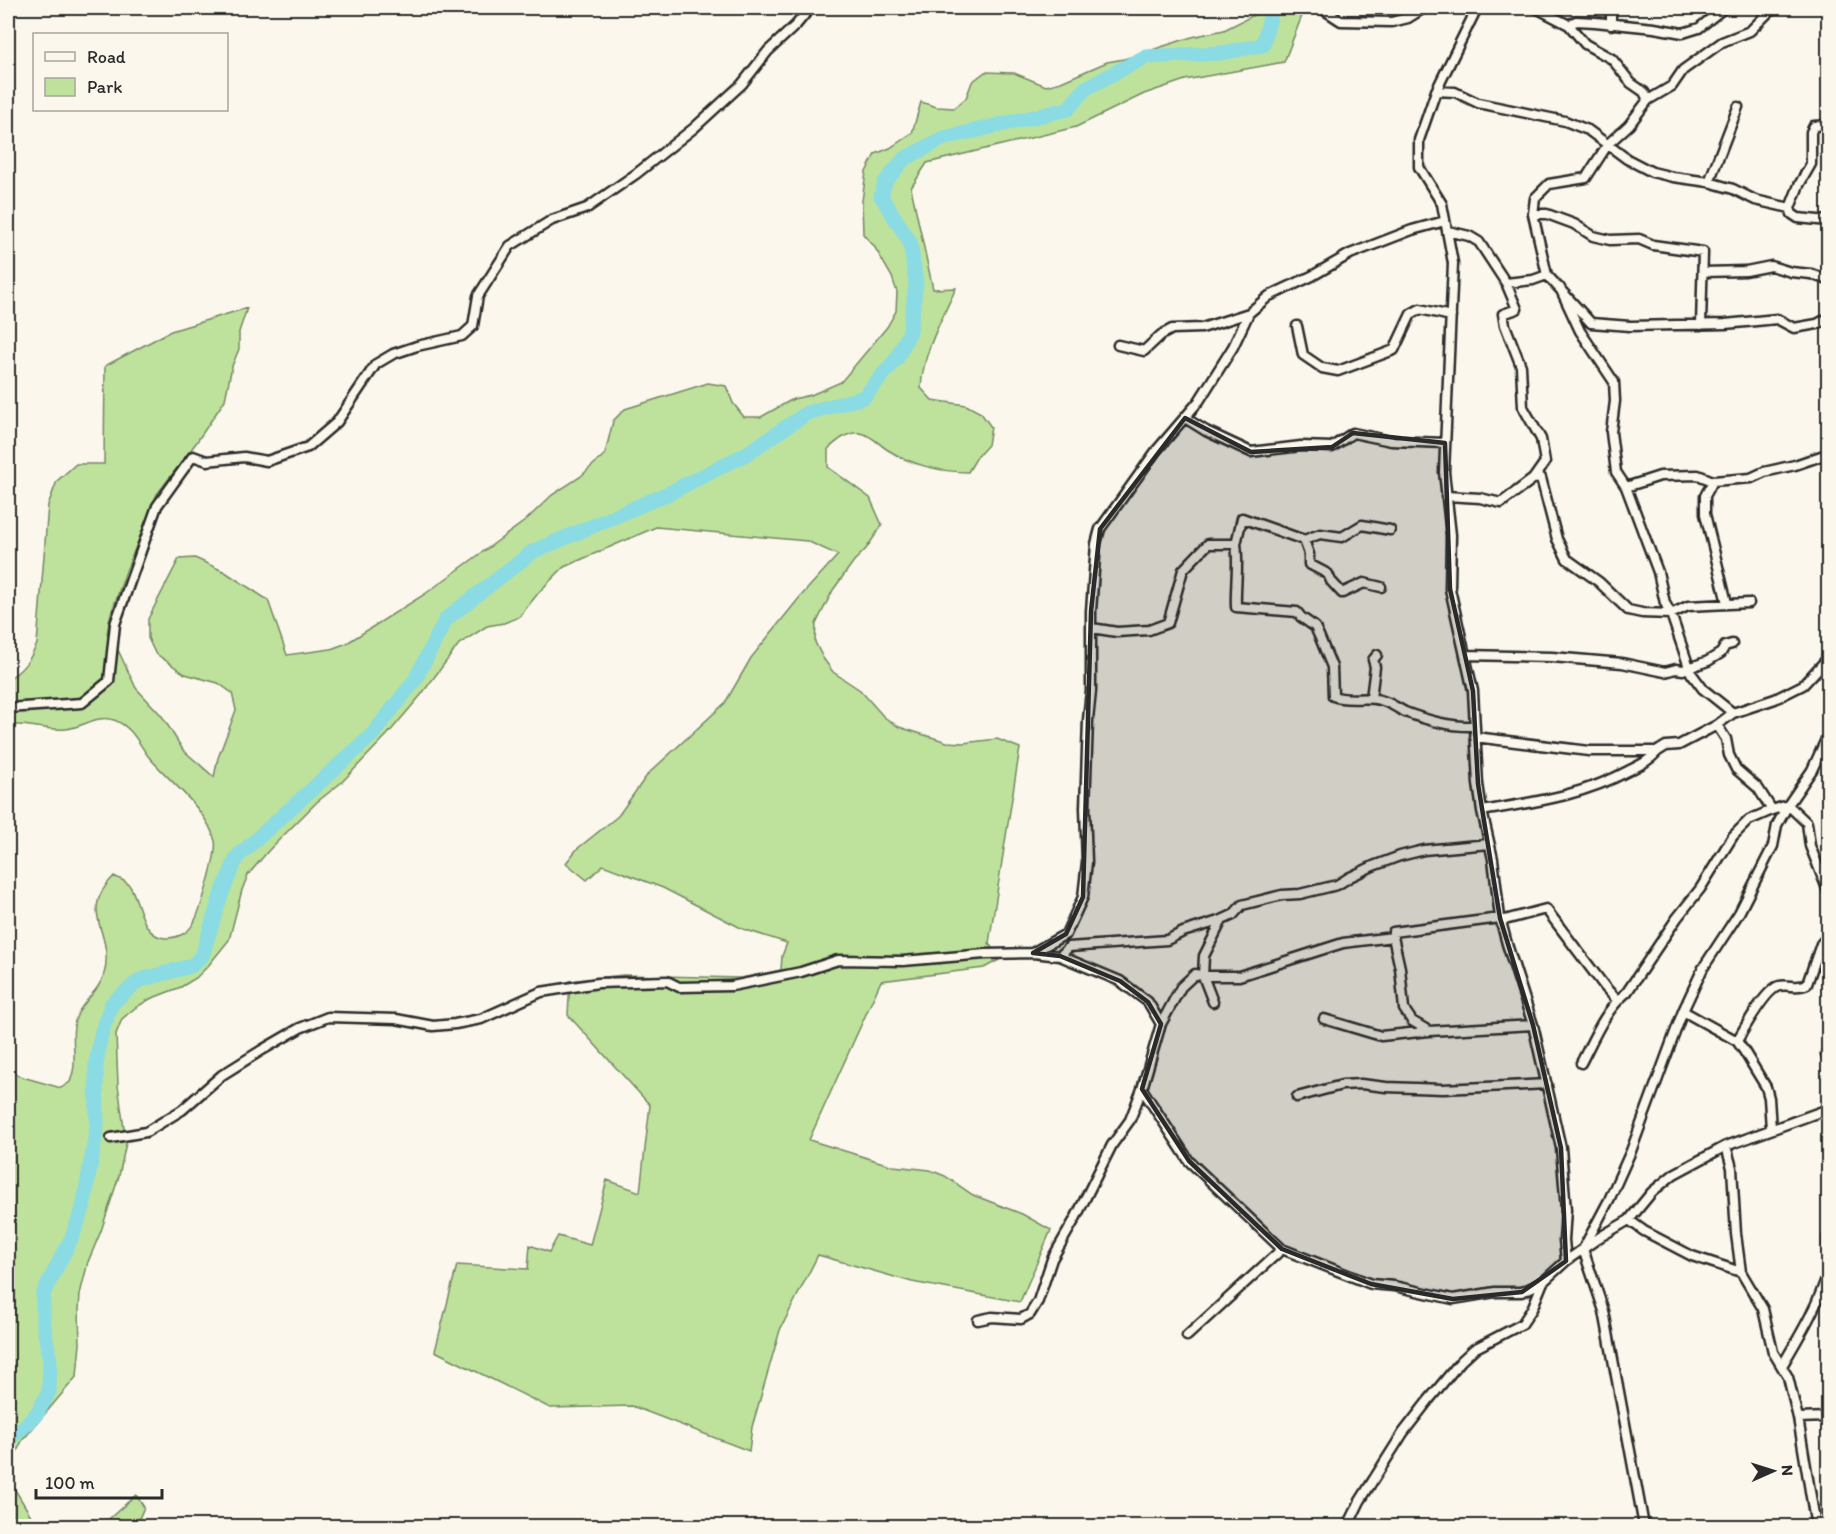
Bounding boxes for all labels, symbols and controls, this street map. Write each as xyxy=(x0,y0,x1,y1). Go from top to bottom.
legend xyxy=(33,33,228,111)
text: Road xyxy=(87,46,126,68)
text: Park xyxy=(87,76,122,98)
north arrow xyxy=(1743,1441,1803,1501)
scale bar xyxy=(36,1462,162,1500)
text: N xyxy=(1778,1464,1797,1476)
text: 100 m xyxy=(45,1472,95,1494)

